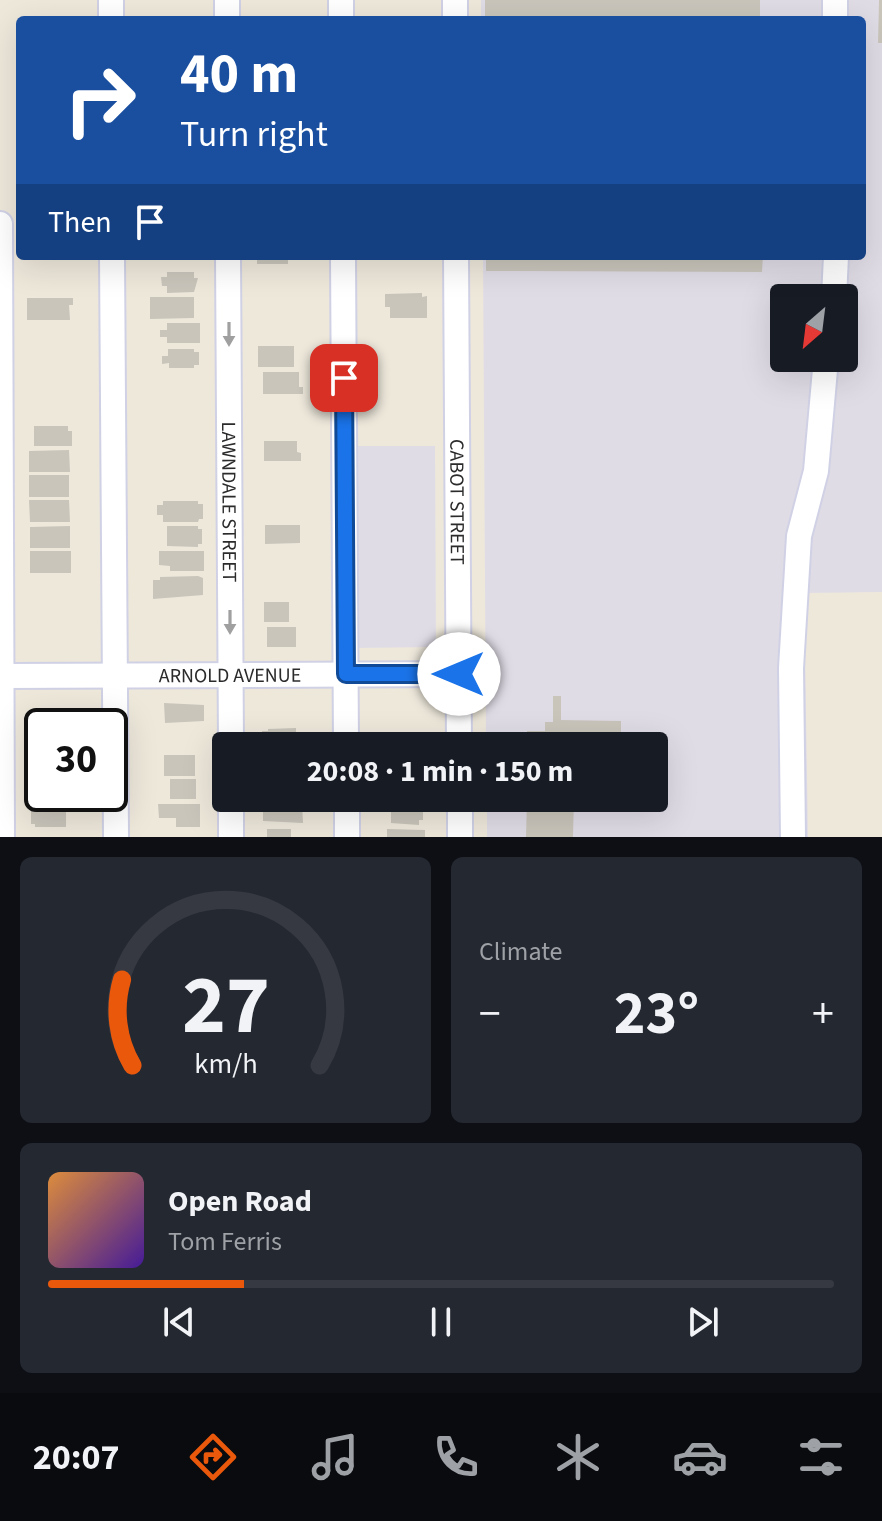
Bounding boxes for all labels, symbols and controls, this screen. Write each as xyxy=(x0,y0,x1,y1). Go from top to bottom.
text: 40 m xyxy=(180,35,298,114)
icon: right xyxy=(48,48,152,152)
text: Turn right xyxy=(180,109,328,160)
icon: arrive xyxy=(128,200,172,244)
text: Then xyxy=(48,201,112,244)
north arrow xyxy=(770,284,858,372)
map controls xyxy=(770,284,858,372)
one-way arrow xyxy=(223,322,235,347)
pin xyxy=(310,344,378,412)
icon: arrive xyxy=(322,356,366,400)
street label: LAWNDALE STREET xyxy=(214,421,243,583)
street label: CABOT STREET xyxy=(442,439,471,565)
one-way arrow xyxy=(224,610,236,635)
position arrow xyxy=(417,632,501,716)
street label: ARNOLD AVENUE xyxy=(159,662,301,690)
speed limit sign: 30 xyxy=(24,708,128,812)
text: 20:08 · 1 min · 150 m xyxy=(307,750,573,793)
text: Climate xyxy=(479,933,563,970)
text: 27 xyxy=(182,947,269,1065)
text: 23° xyxy=(614,972,699,1057)
text: − xyxy=(479,983,501,1046)
text: + xyxy=(812,983,834,1046)
text: km/h xyxy=(194,1044,257,1084)
text: Open Road xyxy=(168,1180,312,1223)
text: Tom Ferris xyxy=(168,1223,282,1260)
icon: previous xyxy=(157,1300,201,1344)
icon: pause xyxy=(419,1300,463,1344)
icon: next xyxy=(681,1300,725,1344)
icon: directions xyxy=(185,1429,241,1485)
icon: music xyxy=(307,1429,363,1485)
icon: phone xyxy=(428,1429,484,1485)
icon: climate xyxy=(550,1429,606,1485)
icon: car xyxy=(672,1429,728,1485)
icon: filters xyxy=(793,1429,849,1485)
text: 20:07 xyxy=(33,1432,120,1483)

